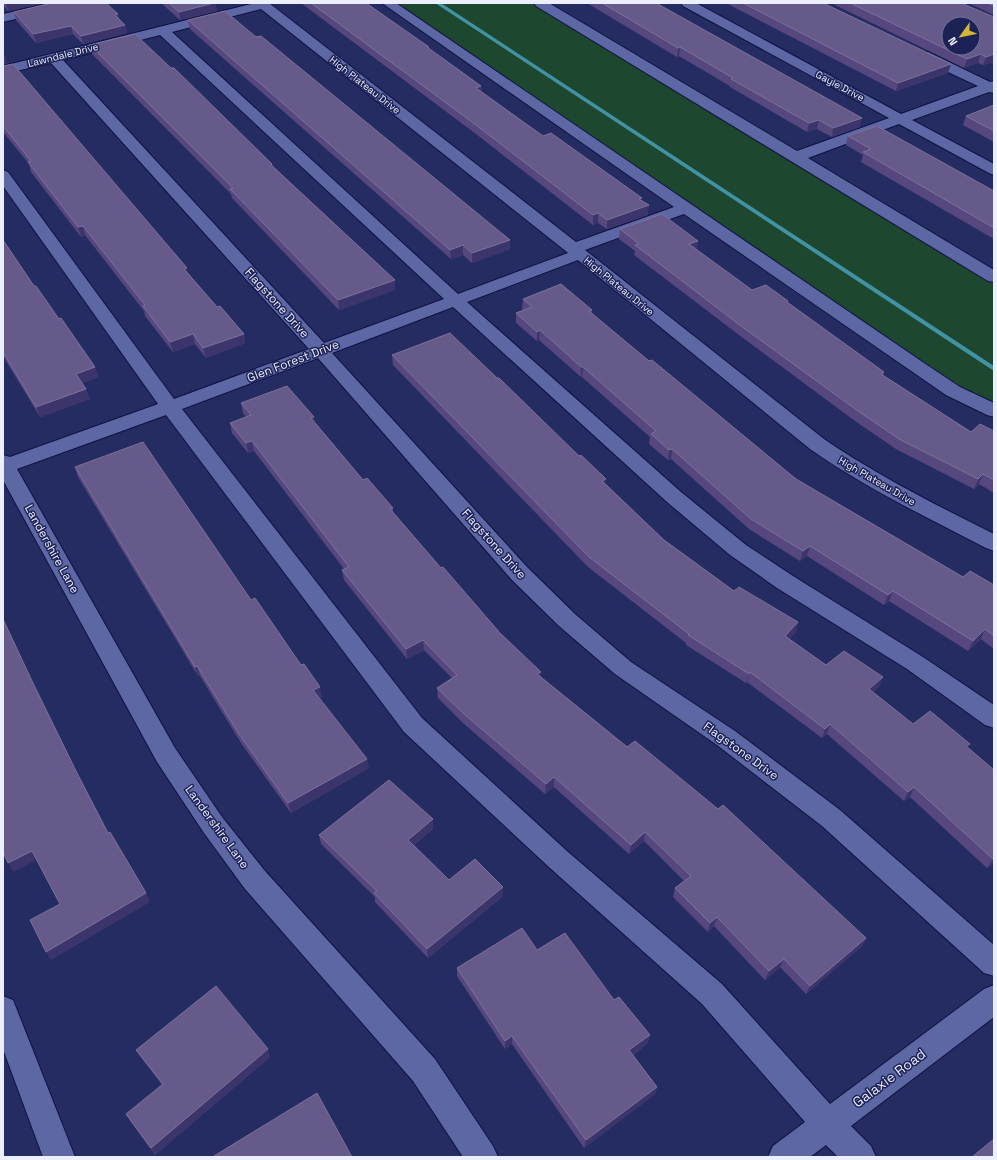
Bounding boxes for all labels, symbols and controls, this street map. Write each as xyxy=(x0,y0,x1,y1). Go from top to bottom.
north arrow xyxy=(941,16,981,56)
text: N xyxy=(945,35,960,48)
street label: Lawndale Drive xyxy=(26,40,100,70)
street label: High Plateau Drive xyxy=(327,53,403,117)
street label: Gayle Drive xyxy=(813,68,867,104)
street label: High Plateau Drive xyxy=(581,254,657,318)
street label: Flagstone Drive xyxy=(241,265,313,341)
street label: Glen Forest Drive xyxy=(245,336,341,386)
street label: High Plateau Drive xyxy=(836,454,918,508)
street label: Landershire Lane xyxy=(21,502,83,596)
street label: Flagstone Drive xyxy=(458,506,530,582)
street label: Flagstone Drive xyxy=(700,718,782,784)
street label: Landershire Lane xyxy=(181,782,253,872)
street label: Galaxie Road xyxy=(849,1045,929,1111)

